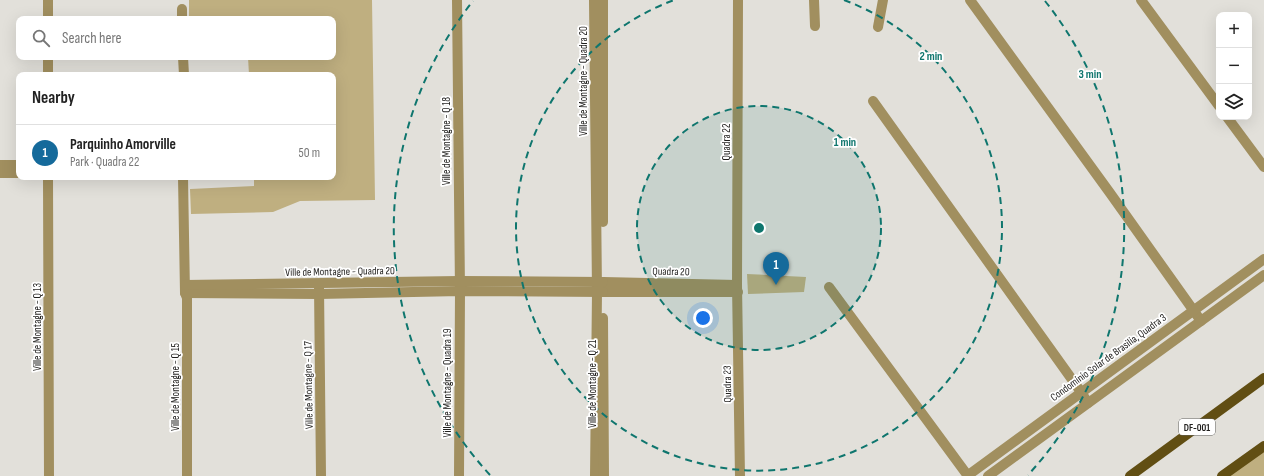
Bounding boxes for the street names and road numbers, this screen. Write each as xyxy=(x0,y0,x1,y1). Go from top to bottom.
street label: Ville de Montagne - Quadra 20 xyxy=(577,26,590,136)
street label: Ville de Montagne - Q 18 xyxy=(440,97,453,185)
street label: Quadra 22 xyxy=(720,123,733,160)
street label: Ville de Montagne - Quadra 20 xyxy=(285,264,395,279)
street label: Quadra 20 xyxy=(652,265,690,278)
street label: Ville de Montagne - Q 13 xyxy=(31,283,44,371)
street label: Condomínio Solar de Brasilia, Quadra 3 xyxy=(1048,311,1169,404)
street label: Ville de Montagne - Quadra 19 xyxy=(441,328,454,438)
street label: Ville de Montagne - Q 17 xyxy=(301,340,316,429)
street label: Ville de Montagne - Q 21 xyxy=(586,340,599,428)
street label: Ville de Montagne - Q 15 xyxy=(169,343,182,431)
street label: Quadra 23 xyxy=(721,365,734,403)
road number: DF-001 xyxy=(1179,419,1215,435)

